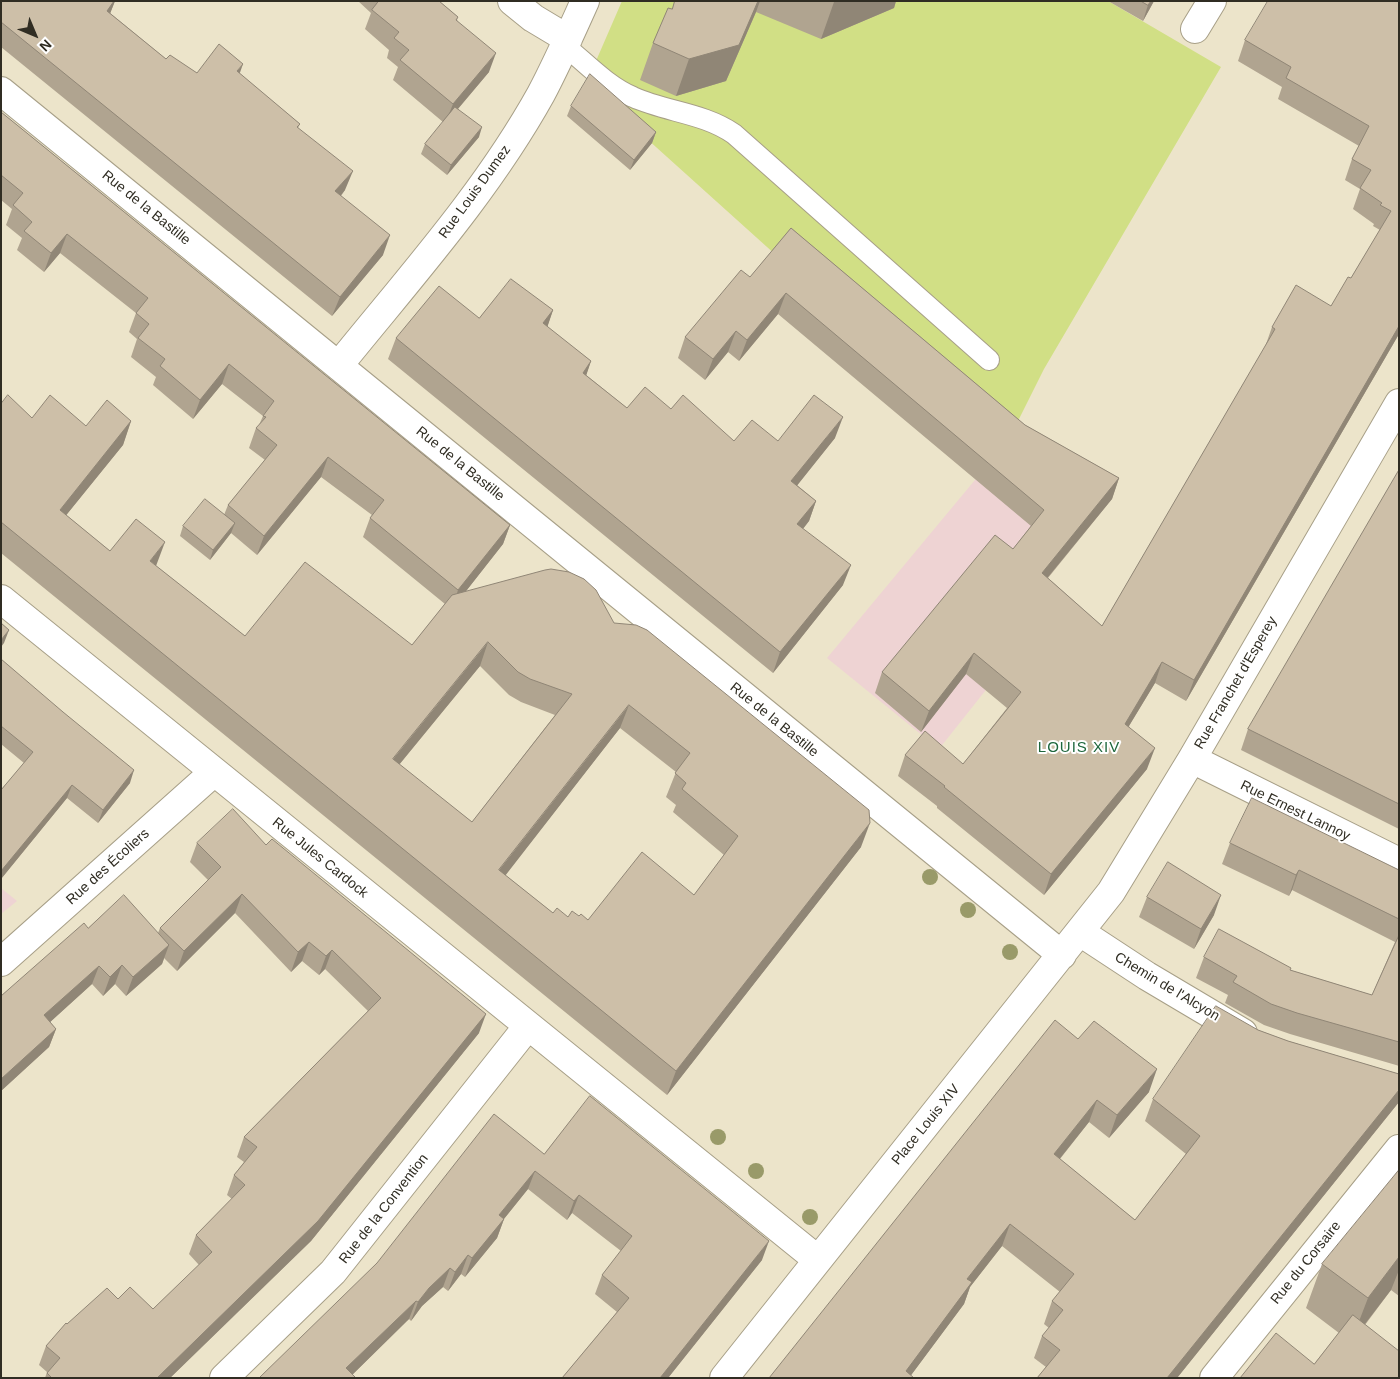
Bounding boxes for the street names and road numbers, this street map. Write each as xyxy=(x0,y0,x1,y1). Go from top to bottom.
street label: Rue Louis Dumez xyxy=(436,142,514,242)
street label: Rue de la Bastille xyxy=(98,167,194,249)
street label: Rue de la Bastille xyxy=(412,423,508,505)
street label: Rue Franchet d'Esperey xyxy=(1191,614,1281,752)
street label: Rue de la Bastille xyxy=(726,679,822,761)
street label: Rue Ernest Lannoy xyxy=(1237,777,1353,845)
street label: Rue Jules Cardock xyxy=(269,814,371,902)
street label: Rue des Écoliers xyxy=(63,825,153,909)
street label: Chemin de l'Alcyon xyxy=(1112,949,1222,1025)
street label: Place Louis XIV xyxy=(888,1081,964,1169)
street label: Rue de la Convention xyxy=(336,1151,432,1267)
street label: Rue du Corsaire xyxy=(1267,1218,1345,1308)

